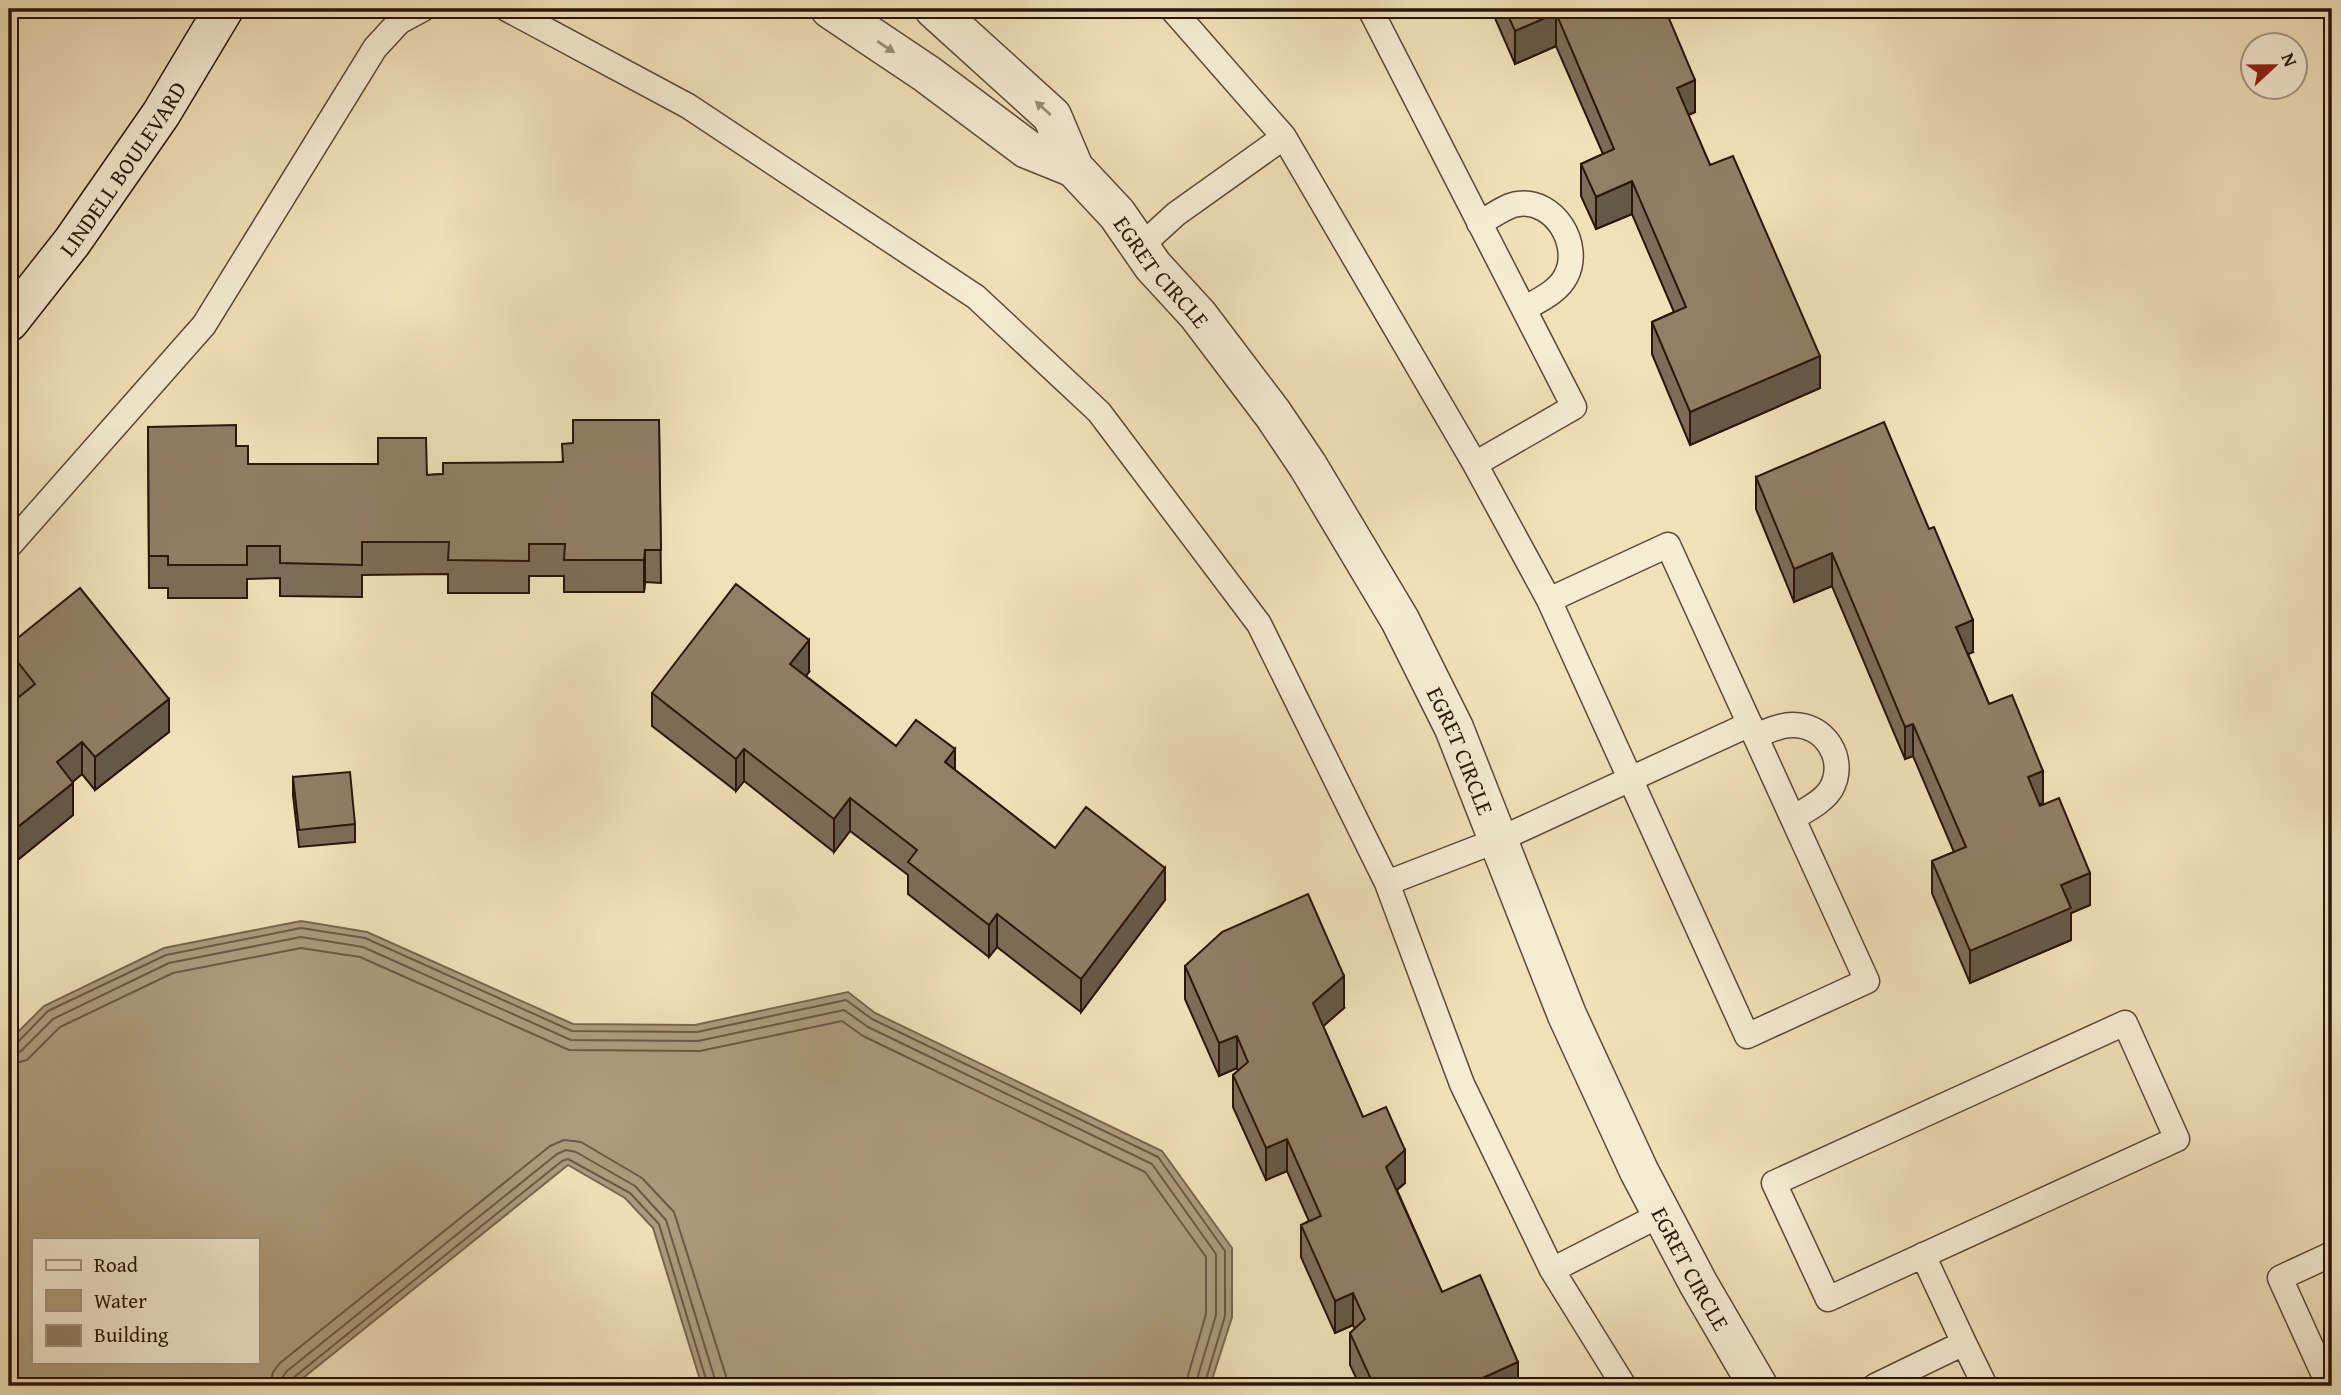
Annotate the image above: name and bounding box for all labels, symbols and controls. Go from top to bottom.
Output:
north arrow [2240,32,2310,102]
one-way arrow [877,40,896,53]
text: N [2274,48,2305,71]
street label: LINDELL BOULEVARD [51,75,194,263]
one-way arrow [1034,100,1052,116]
street label: EGRET CIRCLE [1106,209,1218,334]
street label: EGRET CIRCLE [1419,681,1503,819]
street label: EGRET CIRCLE [1644,1201,1738,1336]
legend [32,1238,259,1364]
text: Road [94,1249,139,1280]
text: Water [94,1285,147,1316]
text: Building [94,1319,169,1350]

